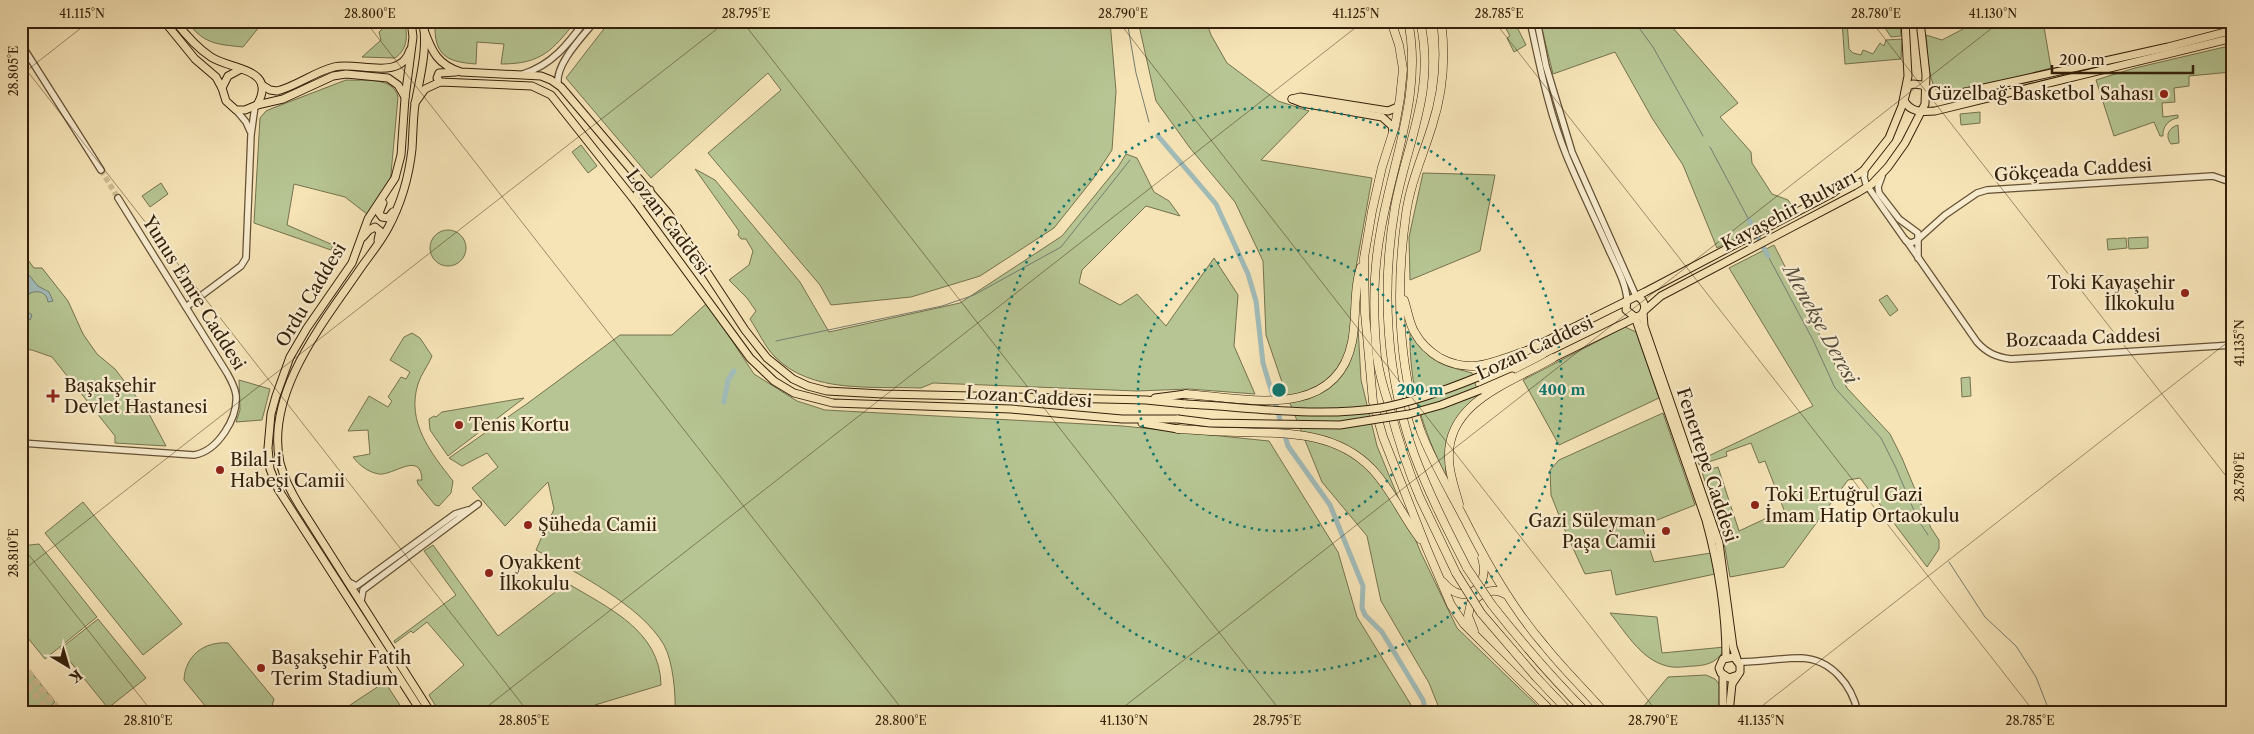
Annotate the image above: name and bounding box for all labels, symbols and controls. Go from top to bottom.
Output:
text: 41.115°N [59,6,105,21]
text: 28.800°E [344,6,396,21]
text: 28.795°E [722,6,770,21]
text: 28.790°E [1098,6,1148,21]
text: 41.125°N [1332,6,1380,21]
text: 28.785°E [1475,6,1523,21]
text: 28.780°E [1851,6,1901,21]
text: 41.130°N [1969,6,2017,21]
scale bar [2052,42,2193,74]
text: 28.805°E [6,46,21,96]
text: 200 m [2059,50,2105,69]
place label: Güzelbağ Basketbol Sahası [1927,83,2155,105]
marker: Güzelbağ Basketbol Sahası [2158,88,2170,100]
street label: Gökçeada Caddesi [1993,153,2153,186]
street label: Lozan Caddesi [621,165,715,279]
street label: Kayaşehir Bulvarı [1718,166,1861,256]
street label: Yunus Emre Caddesi [137,211,251,375]
street label: Ordu Caddesi [271,238,351,351]
water label: Menekşe Deresi [1777,259,1863,389]
place label: Toki Kayaşehir İlkokulu [2047,272,2175,315]
marker: Toki Kayaşehir İlkokulu [2179,287,2191,299]
street label: Lozan Caddesi [1473,311,1597,385]
text: 41.135°N [2232,319,2247,367]
street label: Bozcaada Caddesi [2005,324,2161,352]
place label: Başakşehir Devlet Hastanesi [64,375,208,418]
text: 200 m [1397,380,1443,399]
text: 400 m [1539,380,1585,399]
centre of rings [1270,381,1288,399]
street label: Lozan Caddesi [965,382,1093,412]
street label: Fenertepe Caddesi [1672,385,1743,545]
marker: Başakşehir Devlet Hastanesi [46,389,60,403]
place label: Tenis Kortu [469,414,570,436]
marker: Tenis Kortu [453,419,465,431]
place label: Bilal-i Habeşi Camii [230,449,345,492]
text: 28.780°E [2232,452,2247,502]
marker: Bilal-i Habeşi Camii [214,464,226,476]
place label: Toki Ertuğrul Gazi İmam Hatip Ortaokulu [1765,484,1959,527]
marker: Toki Ertuğrul Gazi İmam Hatip Ortaokulu [1749,499,1761,511]
place label: Gazi Süleyman Paşa Camii [1528,510,1657,553]
place label: Şüheda Camii [538,514,658,536]
marker: Şüheda Camii [522,519,534,531]
marker: Gazi Süleyman Paşa Camii [1660,525,1672,537]
text: 28.810°E [6,528,21,578]
place label: Oyakkent İlkokulu [499,552,581,595]
marker: Oyakkent İlkokulu [483,567,495,579]
north arrow [42,642,92,692]
place label: Başakşehir Fatih Terim Stadium [271,647,411,690]
marker: Başakşehir Fatih Terim Stadium [255,662,267,674]
text: K [65,666,86,687]
text: 28.810°E [123,713,173,728]
text: 28.805°E [499,713,549,728]
text: 28.800°E [875,713,927,728]
text: 41.130°N [1100,713,1148,728]
text: 28.795°E [1253,713,1301,728]
text: 28.790°E [1628,713,1678,728]
text: 41.135°N [1737,713,1785,728]
text: 28.785°E [2006,713,2054,728]

